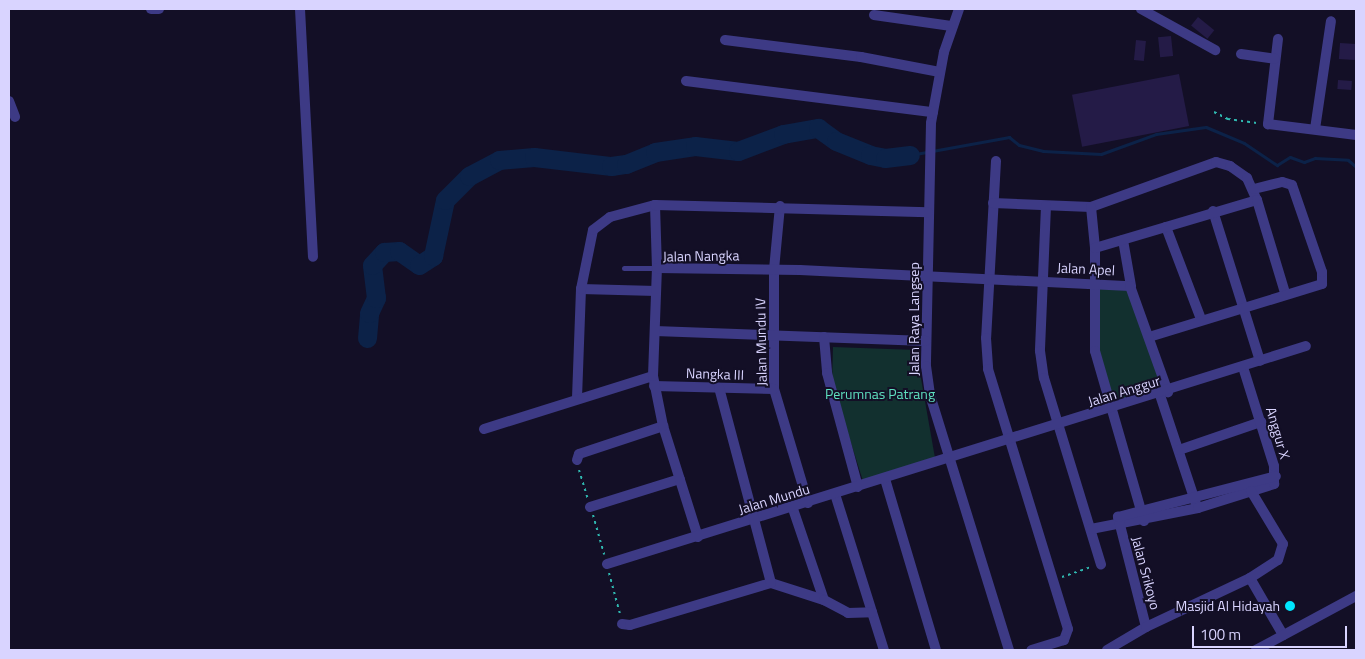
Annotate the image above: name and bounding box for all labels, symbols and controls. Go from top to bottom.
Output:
street label: Jalan Nangka [662,247,740,265]
street label: Jalan Apel [1057,259,1115,279]
street label: Jalan Raya Langsep [906,262,922,376]
street label: Jalan Mundu IV [752,298,770,386]
street label: Nangka III [686,365,744,383]
street label: Jalan Anggur [1086,372,1162,410]
park label: Perumnas Patrang [825,386,935,402]
street label: Anggur X [1263,405,1293,461]
street label: Jalan Mundu [736,480,812,518]
street label: Jalan Srikoyo [1128,535,1164,611]
place label: Masjid Al Hidayah [1175,598,1280,614]
marker: Masjid Al Hidayah [1284,600,1296,612]
scale bar [1195,616,1350,648]
text: 100 m [1200,623,1241,646]

